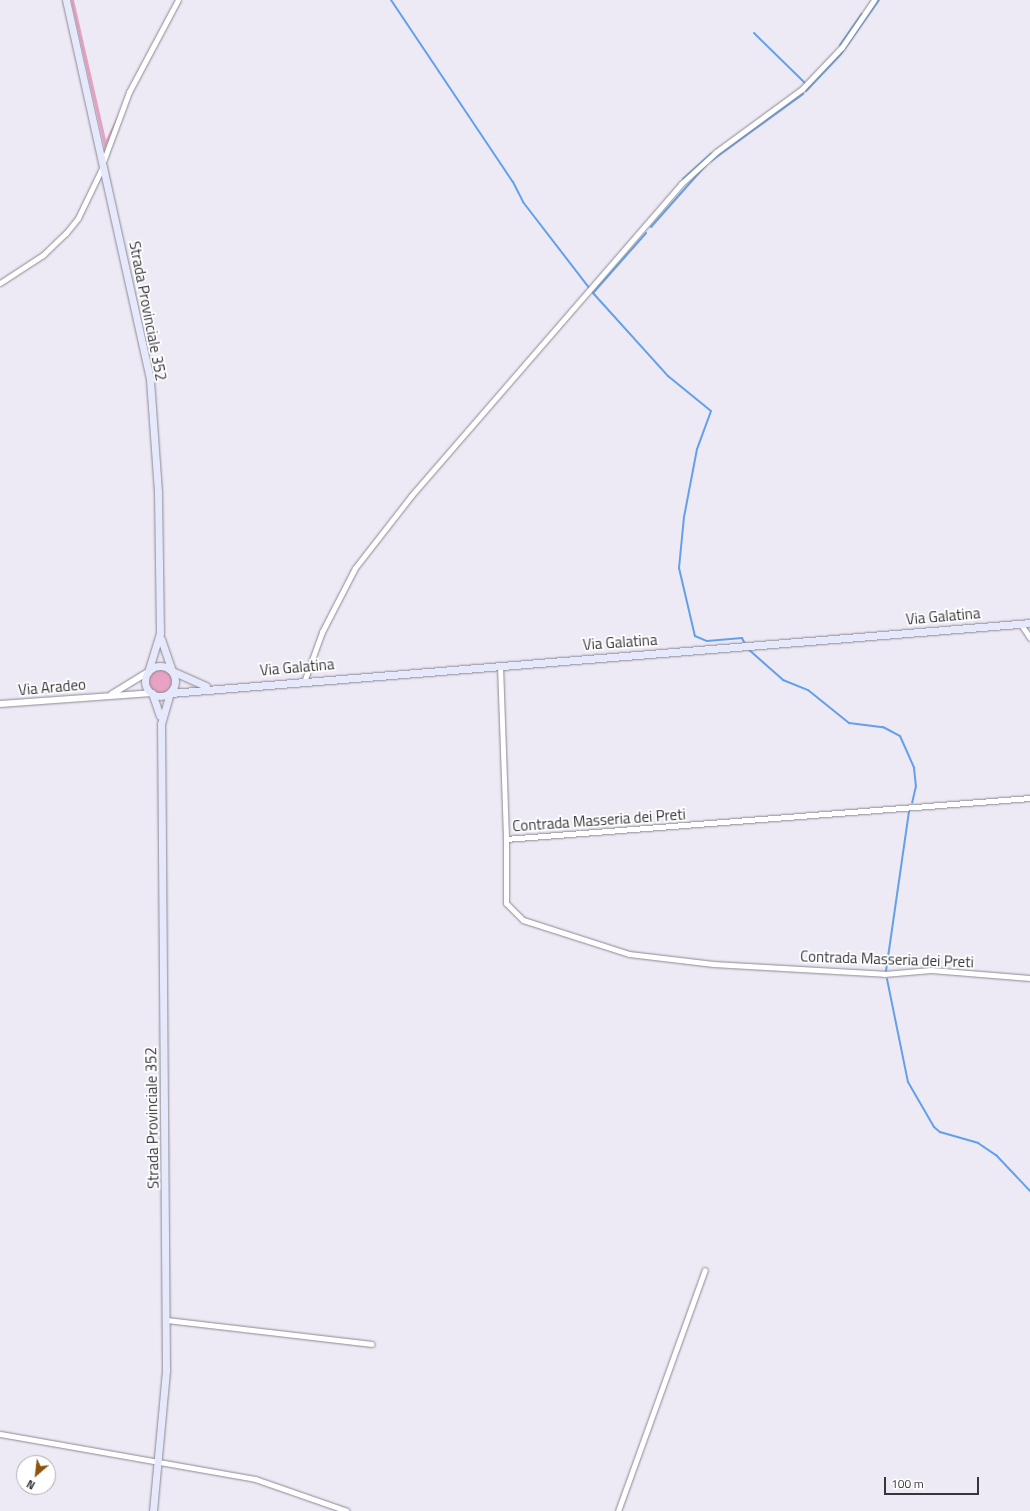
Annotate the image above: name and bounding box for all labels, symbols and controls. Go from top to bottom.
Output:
street label: Strada Provinciale 352 [126,240,170,382]
street label: Via Galatina [905,604,981,628]
street label: Via Galatina [582,630,658,654]
street label: Via Galatina [259,655,335,679]
street label: Via Aradeo [17,675,87,699]
street label: Contrada Masseria dei Preti [512,805,686,835]
street label: Contrada Masseria dei Preti [800,947,974,971]
street label: Strada Provinciale 352 [142,1047,162,1189]
north arrow [16,1455,56,1495]
scale bar [886,1469,981,1495]
text: 100 m [891,1474,924,1493]
text: N [24,1476,38,1494]

